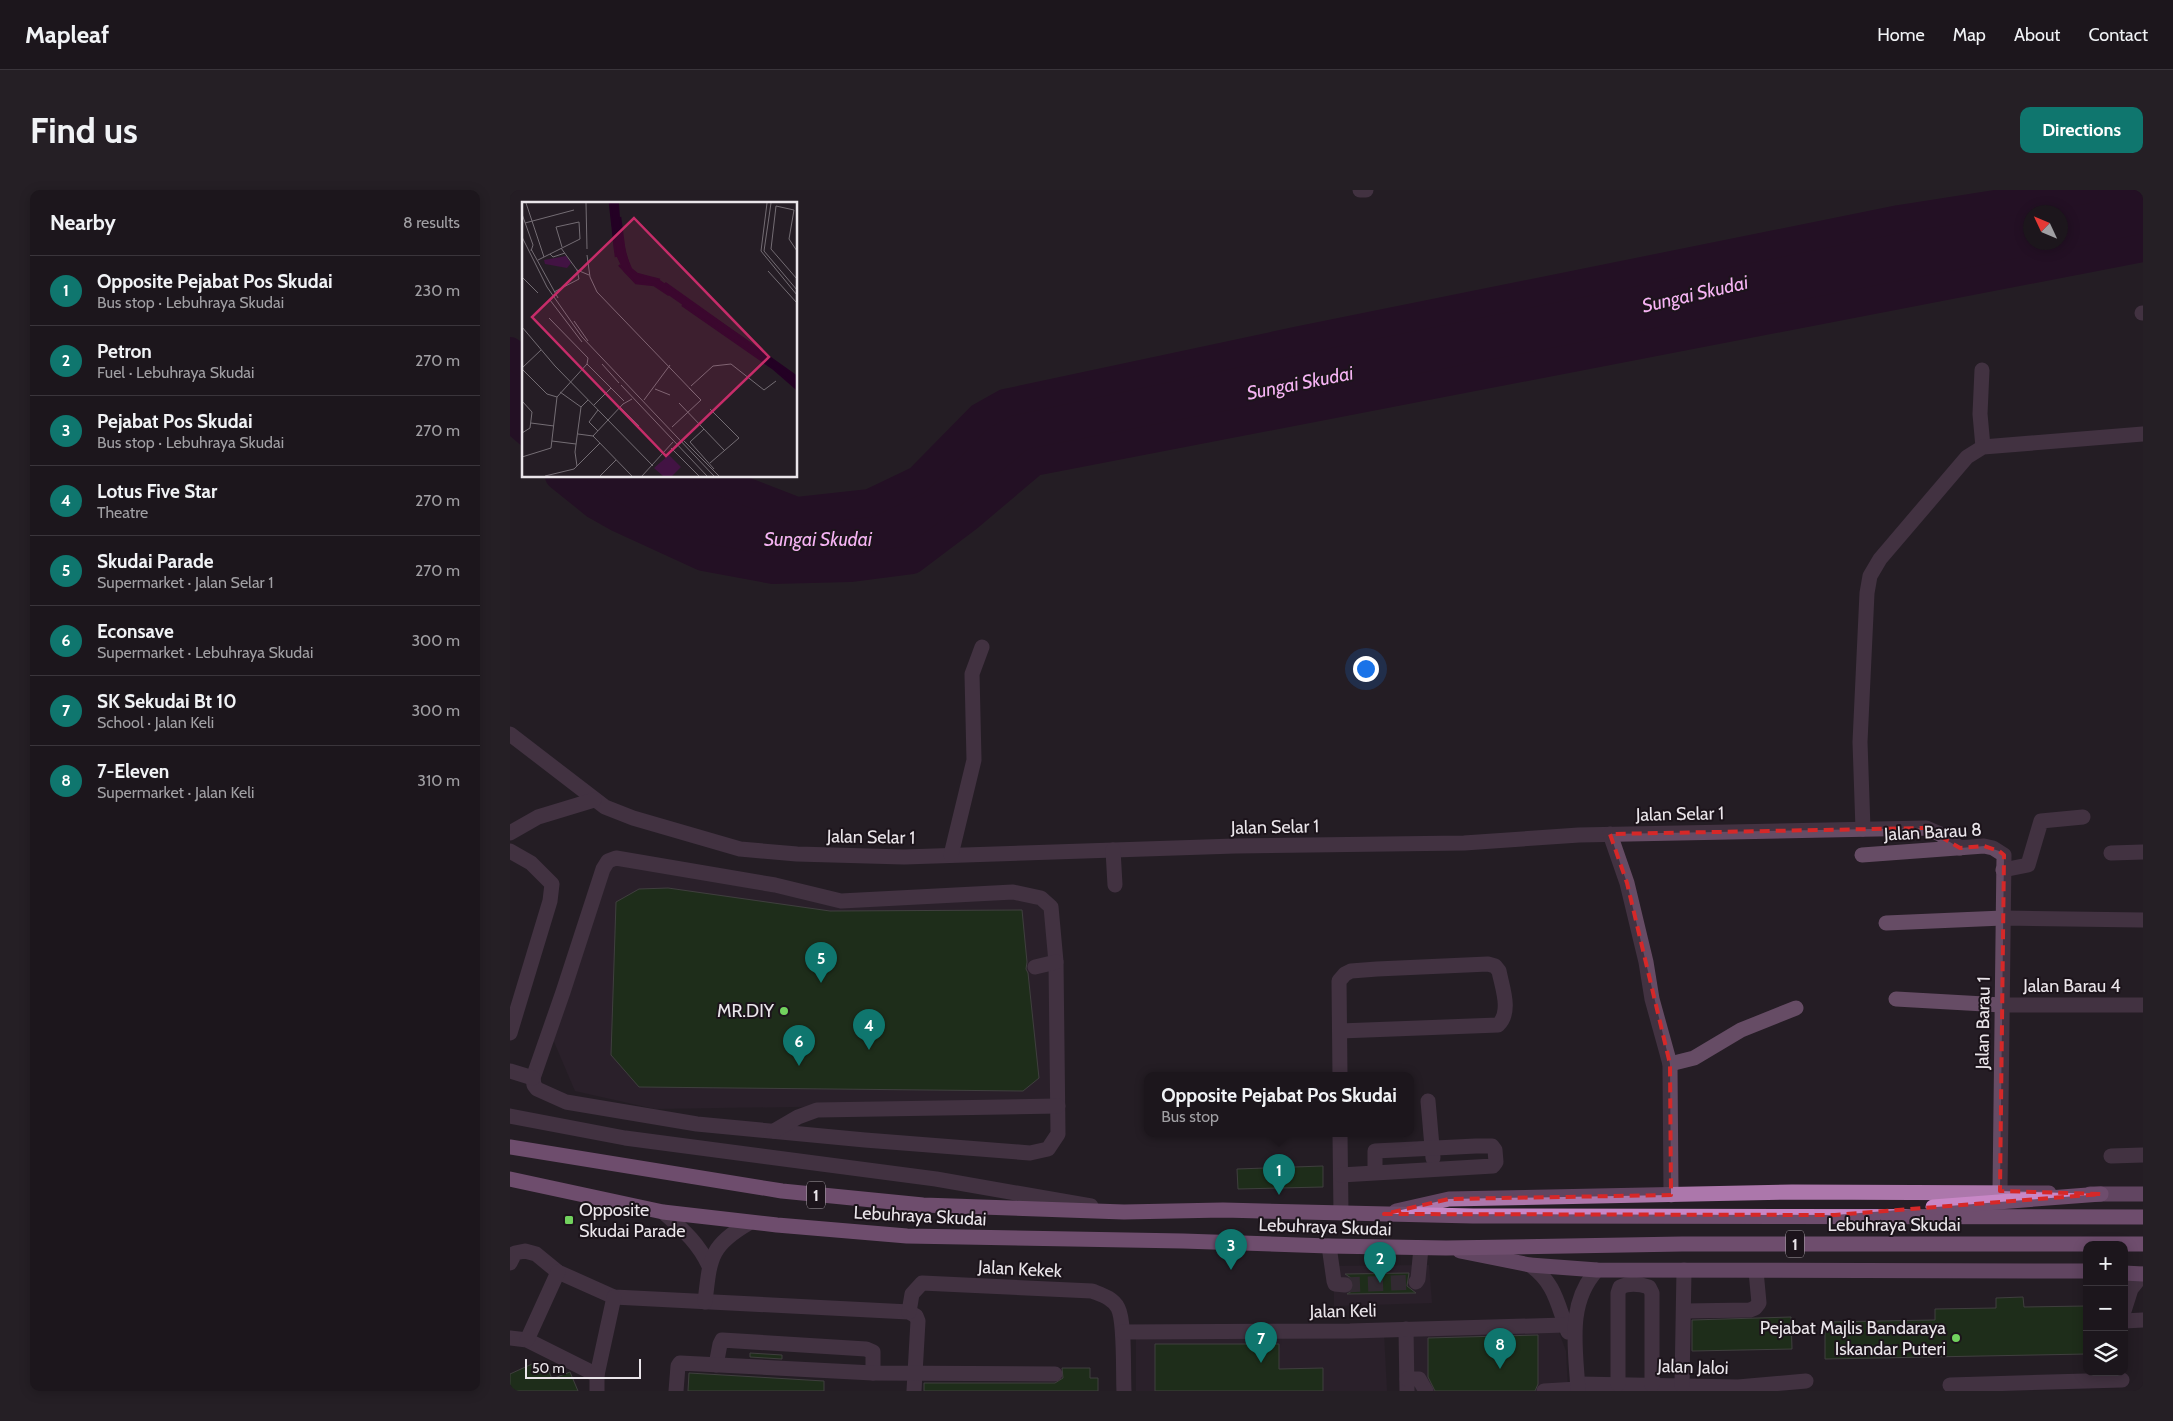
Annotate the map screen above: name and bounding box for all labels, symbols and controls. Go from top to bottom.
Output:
text: Mapleaf [25,20,109,49]
text: Home [1877,24,1925,46]
text: Map [1953,24,1986,46]
text: About [2014,24,2060,46]
text: Contact [2088,24,2148,46]
button: Directions [2020,107,2143,153]
text: Find us [30,109,138,152]
inset map [522,202,798,478]
north arrow [2023,205,2068,250]
text: Nearby [50,210,116,235]
text: 8 results [403,213,460,232]
text: Opposite Pejabat Pos Skudai [97,270,333,293]
water label: Sungai Skudai [1640,270,1751,317]
text: 1 [63,281,69,300]
text: 230 m [414,281,460,300]
text: Bus stop · Lebuhraya Skudai [97,293,284,312]
text: Petron [97,340,152,363]
text: 2 [62,351,70,370]
text: 270 m [415,351,460,370]
water label: Sungai Skudai [1245,361,1356,405]
text: Fuel · Lebuhraya Skudai [97,363,254,382]
text: Pejabat Pos Skudai [97,410,253,433]
text: 3 [62,421,70,440]
text: 270 m [415,421,460,440]
text: Bus stop · Lebuhraya Skudai [97,433,284,452]
text: Lotus Five Star [97,480,217,503]
text: 4 [61,491,71,510]
text: 270 m [415,491,460,510]
text: Theatre [97,503,148,522]
water label: Sungai Skudai [764,528,873,551]
text: Skudai Parade [97,550,214,573]
text: 5 [62,561,70,580]
text: 270 m [415,561,460,580]
text: Supermarket · Jalan Selar 1 [97,573,273,592]
text: Econsave [97,620,174,643]
text: 6 [62,631,71,650]
text: 300 m [411,631,460,650]
text: Supermarket · Lebuhraya Skudai [97,643,313,662]
your location [1353,656,1379,682]
text: SK Sekudai Bt 10 [97,690,237,713]
text: 7 [62,701,70,720]
text: 300 m [411,701,460,720]
text: School · Jalan Keli [97,713,214,732]
text: 7-Eleven [97,760,169,783]
text: 8 [61,771,71,790]
text: 310 m [417,771,460,790]
text: Supermarket · Jalan Keli [97,783,254,802]
street label: Jalan Selar 1 [1635,802,1724,826]
street label: Jalan Selar 1 [1230,815,1319,839]
street label: Jalan Barau 8 [1882,818,1983,846]
street label: Jalan Selar 1 [826,825,915,849]
pin: 5 [805,942,837,983]
street label: Jalan Barau 4 [2022,975,2121,997]
street label: Jalan Barau 1 [1971,976,1995,1071]
place label: MR.DIY [717,1000,775,1022]
marker: MR.DIY [778,1005,790,1017]
pin: 4 [853,1009,885,1050]
pin: 6 [783,1025,815,1066]
popup [1144,1072,1414,1137]
text: Opposite Pejabat Pos Skudai [1161,1084,1397,1107]
text: Bus stop [1161,1107,1219,1126]
pin: 1 [1263,1154,1295,1195]
road number: 1 [807,1182,825,1208]
place label: Opposite Skudai Parade [579,1199,686,1242]
street label: Lebuhraya Skudai [853,1202,987,1230]
marker: Opposite Skudai Parade [563,1214,575,1226]
street label: Lebuhraya Skudai [1258,1214,1392,1240]
street label: Lebuhraya Skudai [1827,1214,1961,1236]
pin: 3 [1215,1229,1247,1270]
road number: 1 [1786,1230,1804,1258]
map controls [2083,1241,2128,1376]
button: + [2083,1241,2128,1286]
pin: 2 [1364,1242,1396,1283]
street label: Jalan Kekek [977,1256,1063,1282]
button: − [2083,1286,2128,1331]
street label: Jalan Keli [1308,1299,1377,1323]
place label: Pejabat Majlis Bandaraya Iskandar Puteri [1760,1317,1946,1360]
pin: 7 [1245,1322,1277,1363]
pin: 8 [1484,1328,1516,1369]
button: layers [2083,1331,2128,1376]
marker: Pejabat Majlis Bandaraya Iskandar Puteri [1950,1332,1962,1344]
street label: Jalan Jaloi [1656,1355,1729,1379]
scale bar [525,1356,641,1379]
text: 50 m [532,1359,565,1377]

